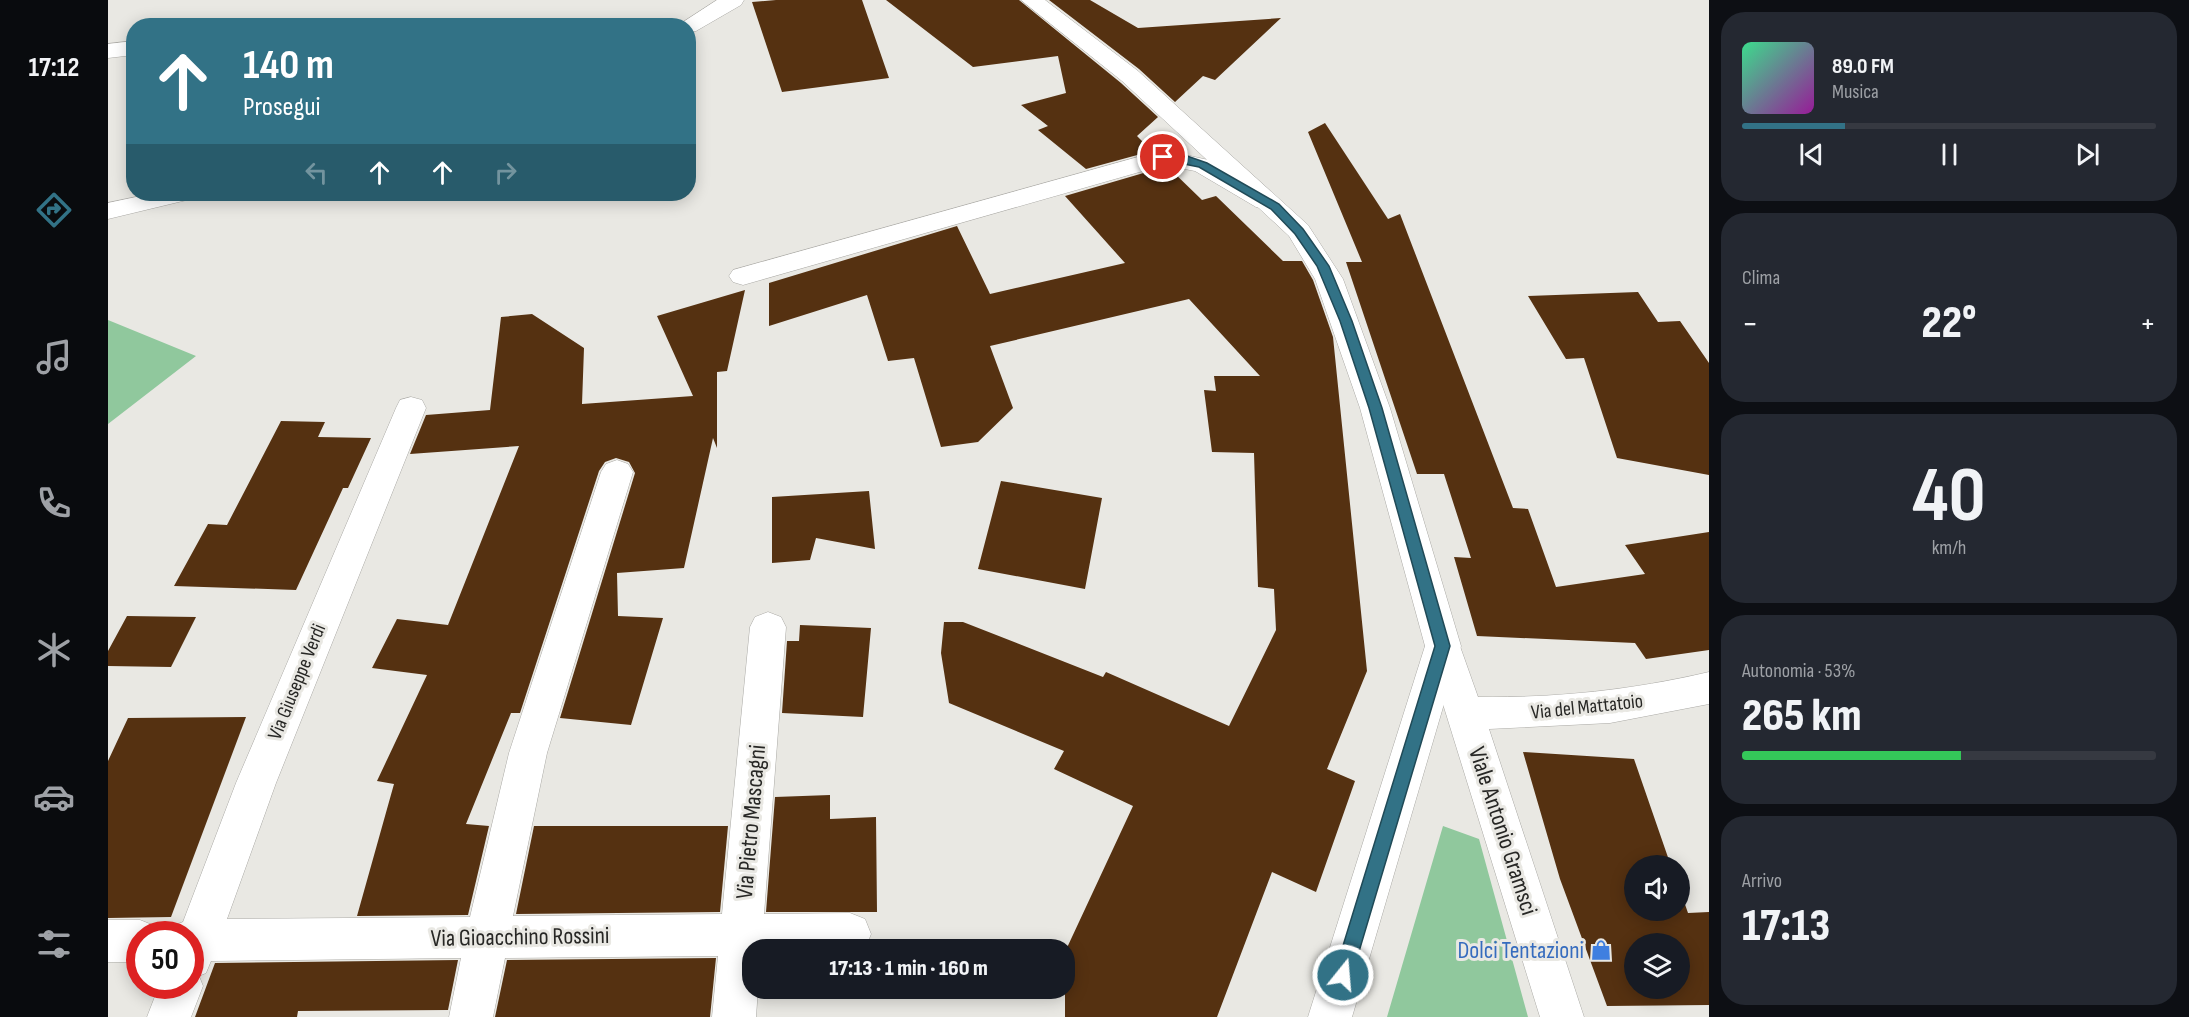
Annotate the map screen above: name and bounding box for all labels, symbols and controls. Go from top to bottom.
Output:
text: 140 m [243,40,334,91]
icon: ahead [144,42,222,120]
text: 17:12 [29,52,79,84]
text: 89.0 FM [1832,53,1894,80]
text: Musica [1832,80,1879,104]
text: Prosegui [243,91,321,123]
pin [1137,131,1188,182]
icon: previous [1795,138,1828,171]
icon: pause [1933,138,1966,171]
icon: next [2071,138,2104,171]
icon: arrive [1146,140,1179,173]
icon: left [300,156,333,189]
icon: ahead [363,156,396,189]
icon: ahead [426,156,459,189]
icon: right [489,156,522,189]
icon: directions [33,189,75,231]
text: Clima [1742,266,1780,290]
text: 22° [1921,296,1977,351]
text: − [1742,304,1758,344]
text: + [2140,304,2156,344]
icon: music [33,336,75,378]
text: 40 [1912,450,1986,543]
icon: phone [33,482,75,524]
text: km/h [1932,536,1966,560]
street label: Via Giuseppe Verdi [263,621,331,743]
icon: climate [33,629,75,671]
text: Autonomia · 53% [1742,659,1856,683]
street label: Via del Mattatoio [1530,689,1644,725]
text: 265 km [1742,689,1862,744]
street label: Viale Antonio Gramsci [1462,743,1544,919]
street label: Via Pietro Mascagni [730,744,772,900]
icon: car [33,776,75,818]
map controls [1624,855,1690,999]
button: sound [1624,855,1690,921]
text: Arrivo [1742,869,1782,893]
text: 17:13 [1742,899,1830,954]
speed limit sign: 50 [126,921,204,999]
street label: Via Gioacchino Rossini [430,921,610,953]
icon: filters [33,923,75,965]
button: layers [1624,933,1690,999]
place label: Dolci Tentazioni [1457,936,1584,965]
shop icon: Dolci Tentazioni [1589,938,1613,962]
position arrow [1311,943,1375,1007]
text: 17:13 · 1 min · 160 m [829,955,988,982]

